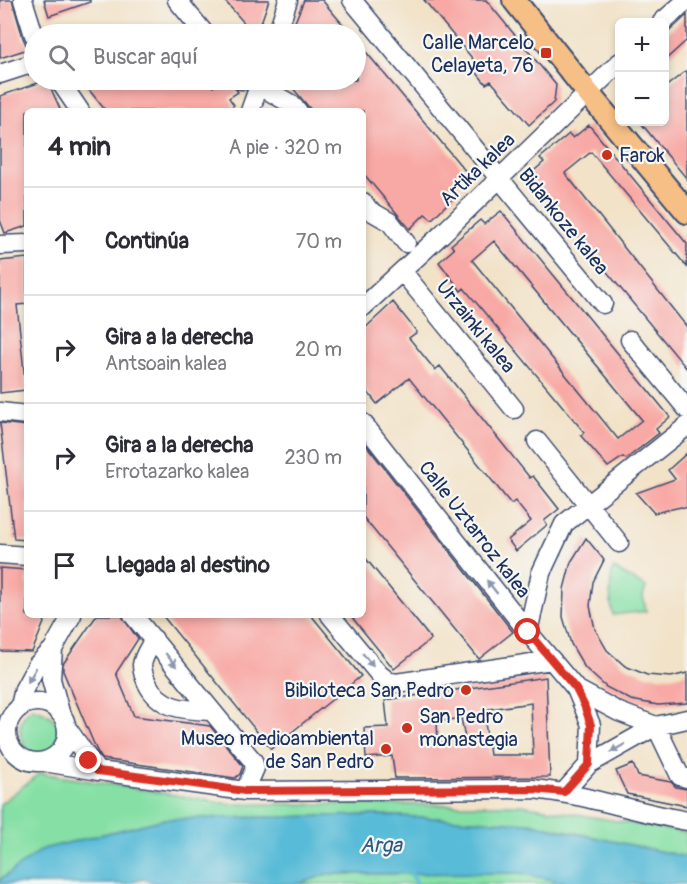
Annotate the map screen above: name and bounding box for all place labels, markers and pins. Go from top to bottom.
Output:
place label: Calle Marcelo Celayeta, 76 [422,30,534,78]
marker: Calle Marcelo Celayeta, 76 [539,46,553,60]
place label: Farok [619,143,666,168]
marker: Farok [600,148,614,162]
place label: Bibiloteca San Pedro [284,678,454,703]
marker: Bibiloteca San Pedro [459,683,473,697]
place label: San Pedro monastegia [419,704,518,752]
marker: San Pedro monastegia [400,721,414,735]
place label: Museo medioambiental de San Pedro [181,726,374,774]
marker: Museo medioambiental de San Pedro [379,742,393,756]

